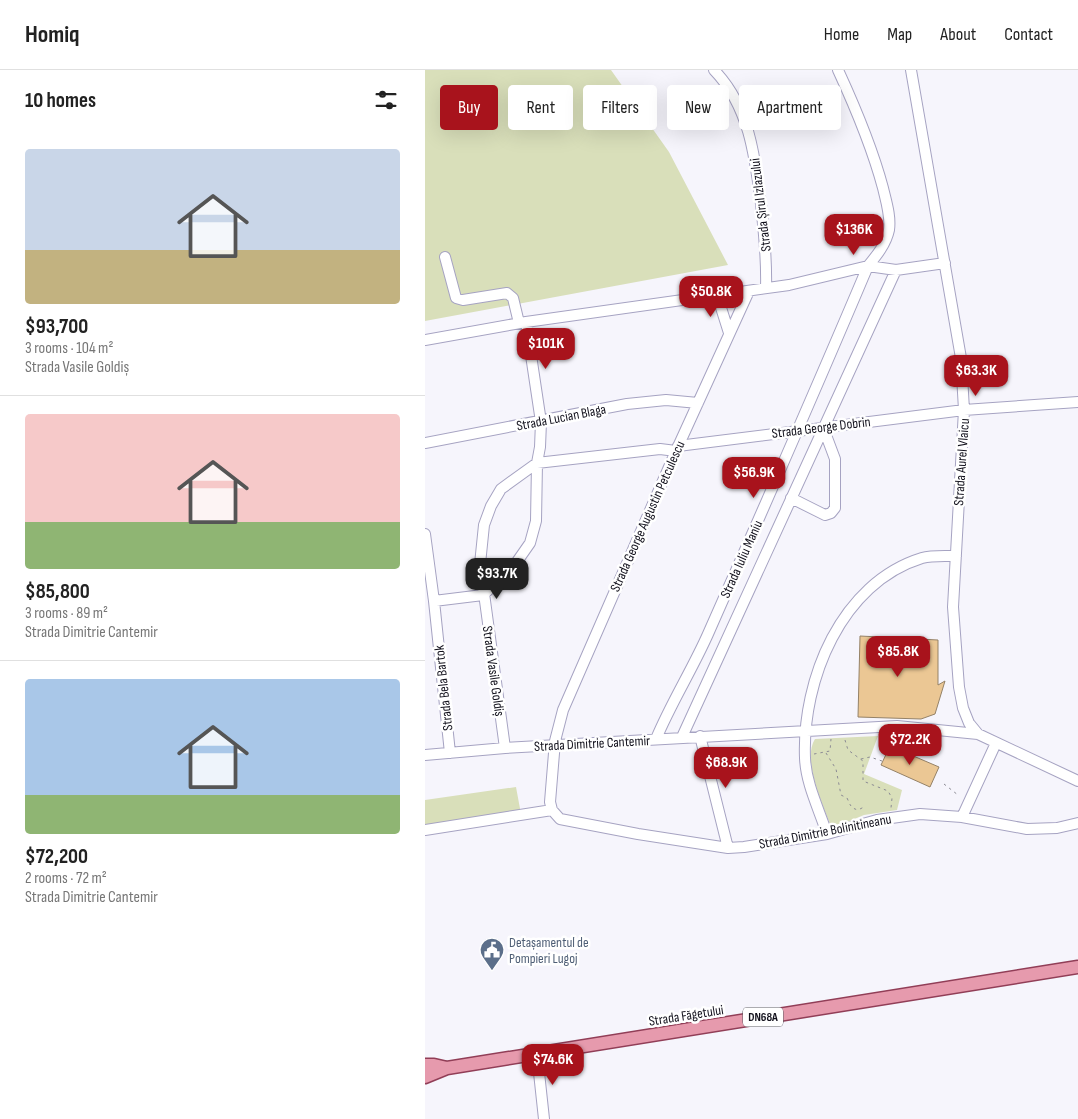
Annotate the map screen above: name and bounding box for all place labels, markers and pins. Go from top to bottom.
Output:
pin: $136K [819,214,889,256]
pin: $50.8K [670,276,752,318]
pin: $101K [511,328,581,370]
pin: $63.3K [935,354,1017,397]
pin: $56.9K [713,456,795,499]
pin: $93.7K [456,558,538,600]
pin: $85.8K [857,636,939,678]
pin: $72.2K [869,724,951,766]
pin: $68.9K [685,746,767,789]
place label: Detașamentul de Pompieri Lugoj [509,934,589,967]
public building icon: Detașamentul de Pompieri Lugoj [479,937,505,971]
pin: $74.6K [512,1044,594,1086]

